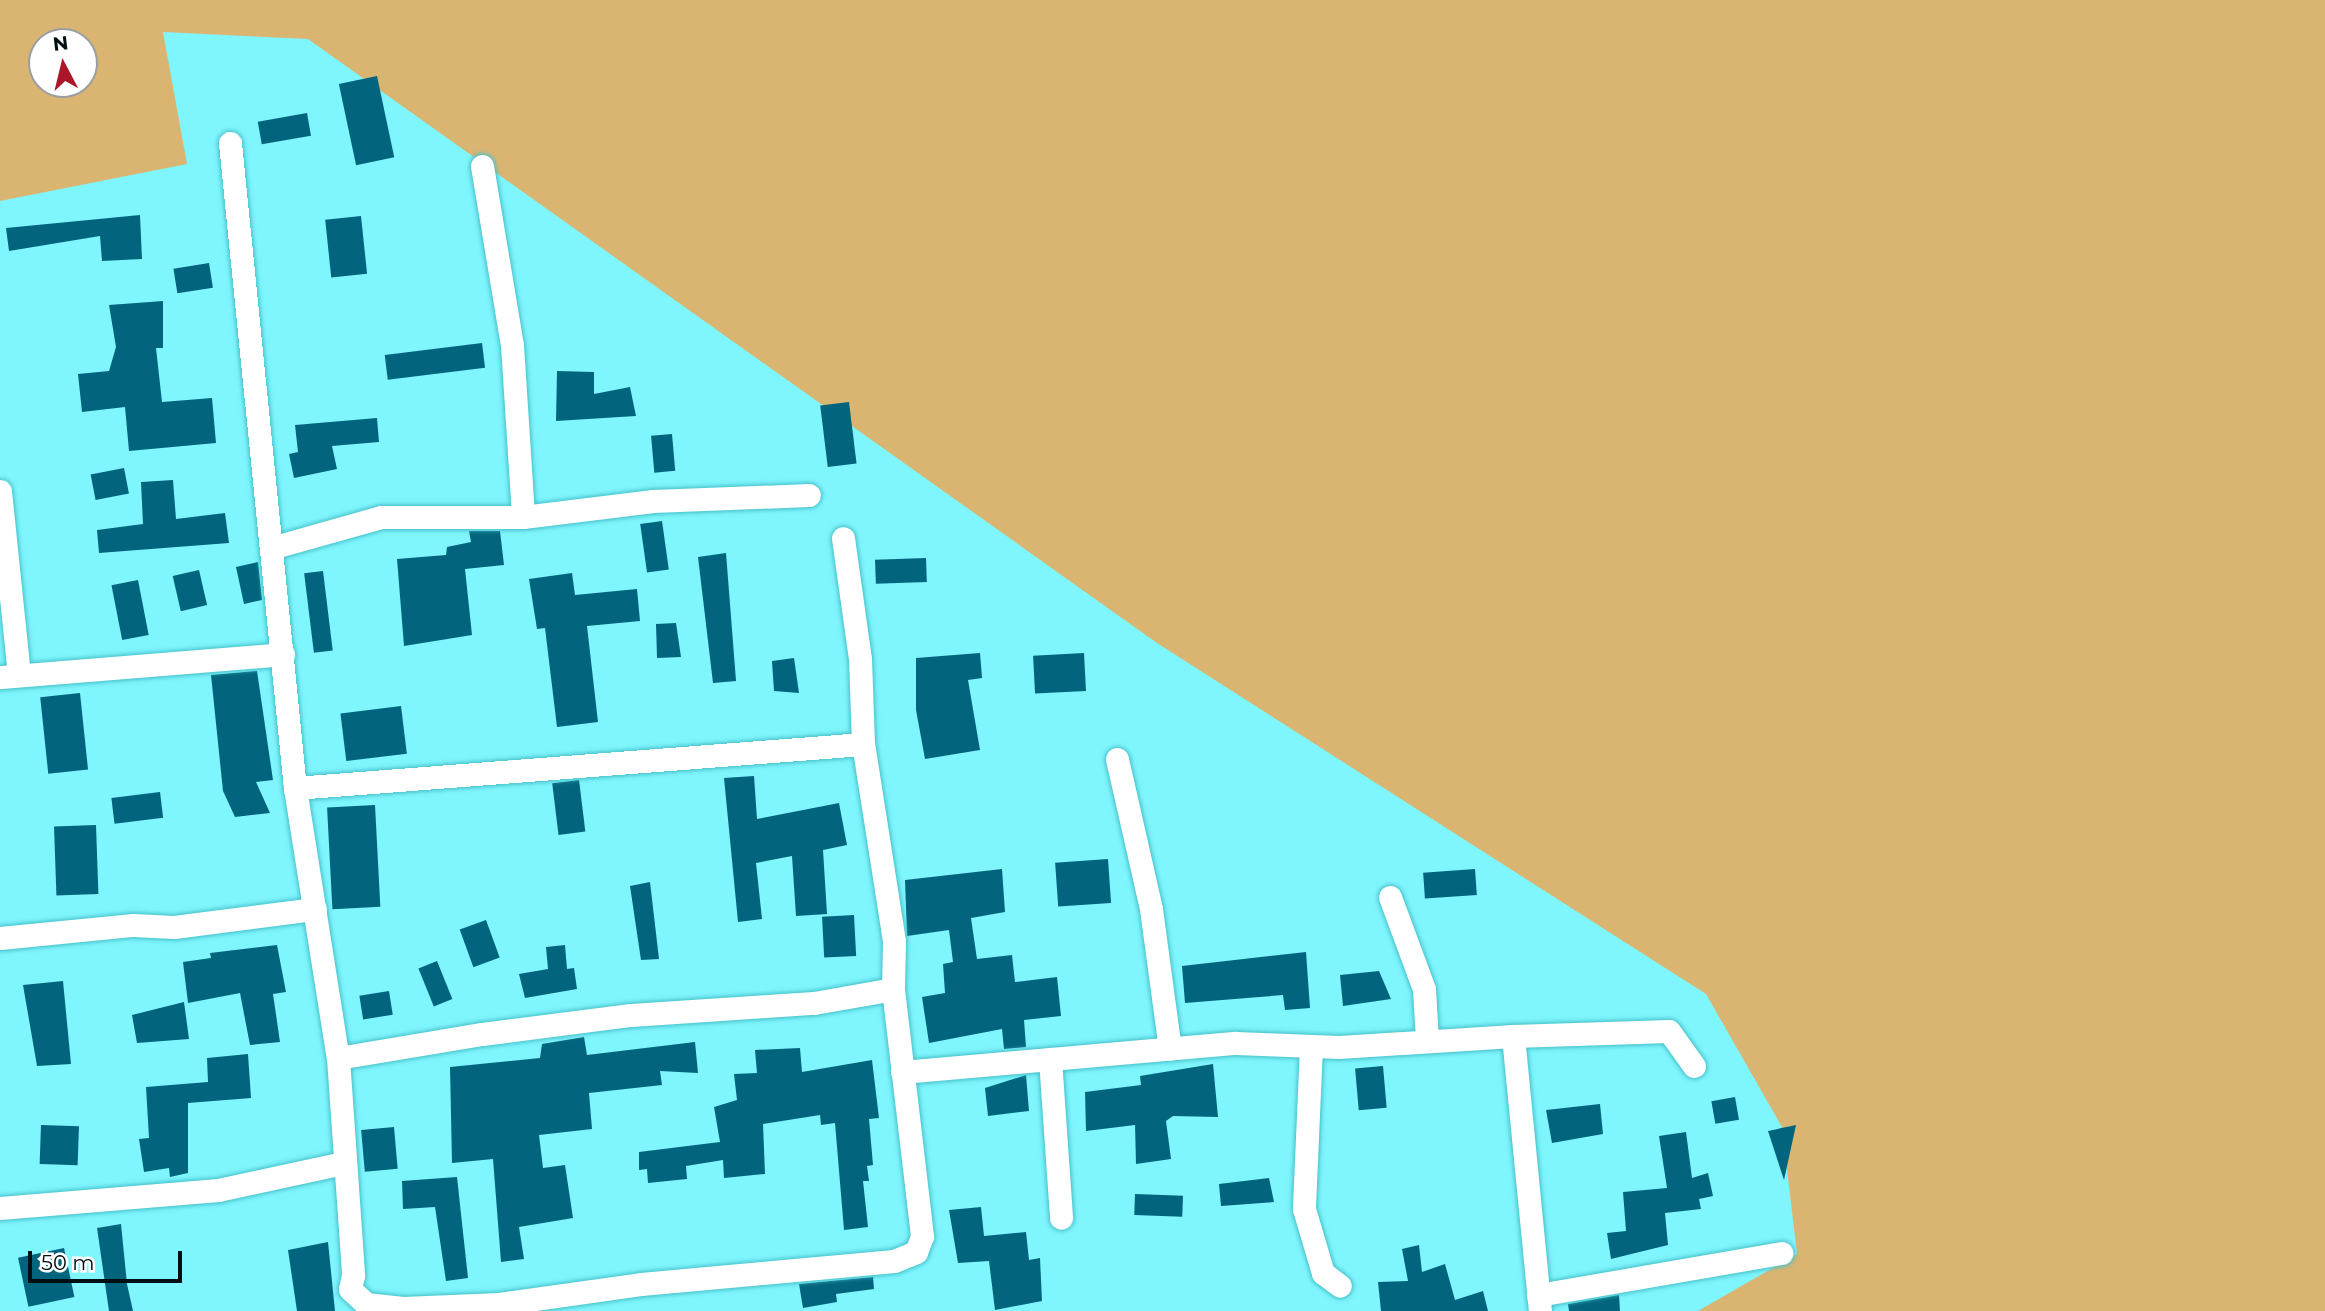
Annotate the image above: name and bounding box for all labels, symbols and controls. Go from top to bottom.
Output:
north arrow [28,28,98,98]
text: N [52,31,70,56]
scale bar [32,1238,186,1282]
text: 50 m [41,1250,95,1275]

